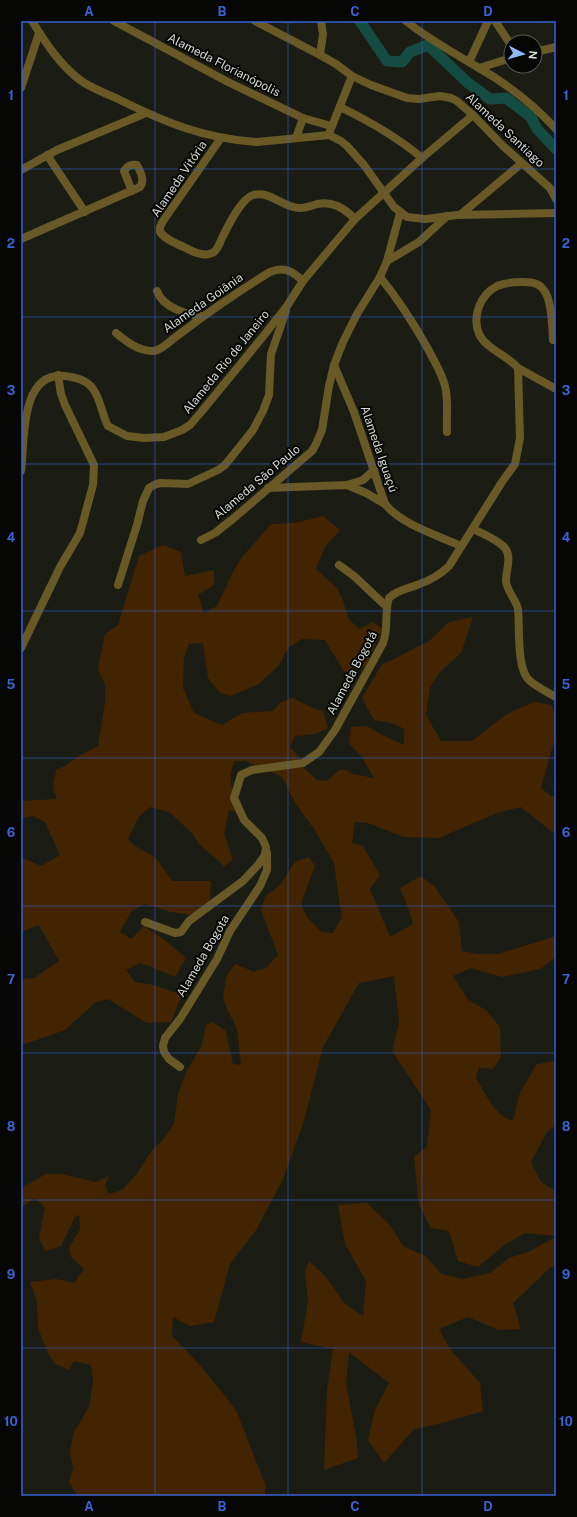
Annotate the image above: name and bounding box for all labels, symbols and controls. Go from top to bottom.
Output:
text: A [84,4,94,19]
text: B [218,4,227,19]
text: C [350,4,360,19]
text: D [483,4,493,19]
street label: Alameda Florianópolis [165,31,283,99]
north arrow [503,34,543,74]
text: N [527,50,539,60]
text: 1 [8,88,14,103]
text: 1 [563,88,569,103]
street label: Alameda Santiago [463,90,547,170]
street label: Alameda Vitória [148,138,210,220]
text: 2 [7,236,15,251]
text: 2 [562,236,570,251]
street label: Alameda Goiânia [160,270,246,336]
street label: Alameda Rio de Janeiro [180,307,272,417]
text: 3 [7,383,16,398]
text: 3 [562,383,571,398]
street label: Alameda Iguaçú [358,404,400,494]
street label: Alameda São Paulo [211,442,303,522]
text: 4 [7,530,16,545]
text: 4 [562,530,571,545]
street label: Alameda Bogotá [324,629,380,717]
text: 5 [7,677,16,692]
text: 5 [562,677,571,692]
text: 6 [7,825,16,840]
text: 6 [562,825,571,840]
street label: Alameda Bogota [174,912,232,1000]
text: 7 [7,972,15,987]
text: 7 [562,972,570,987]
text: 8 [7,1119,16,1134]
text: 8 [562,1119,571,1134]
text: 9 [7,1267,15,1282]
text: 9 [562,1267,570,1282]
text: 10 [4,1414,18,1429]
text: 10 [559,1414,573,1429]
text: A [84,1499,94,1514]
text: B [218,1499,227,1514]
text: C [350,1499,360,1514]
text: D [483,1499,493,1514]

